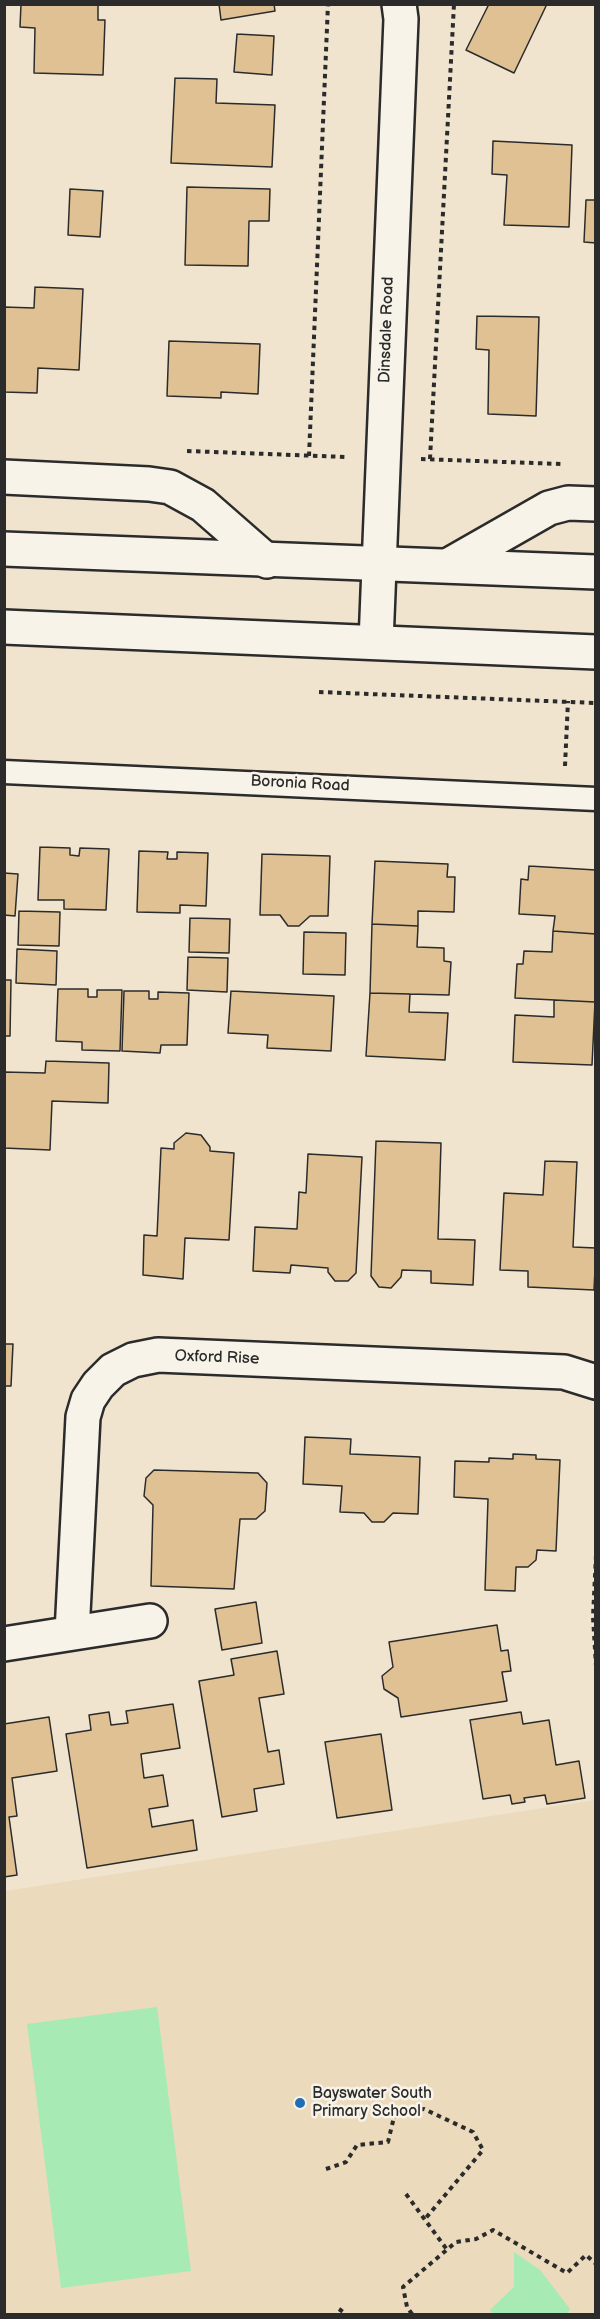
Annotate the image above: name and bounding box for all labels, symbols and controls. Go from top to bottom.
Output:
street label: Dinsdale Road [376,276,398,384]
street label: Boronia Road [250,772,350,796]
street label: Oxford Rise [174,1347,260,1369]
place label: Bayswater South Primary School [312,2084,432,2122]
marker: Bayswater South Primary School [293,2096,307,2110]

